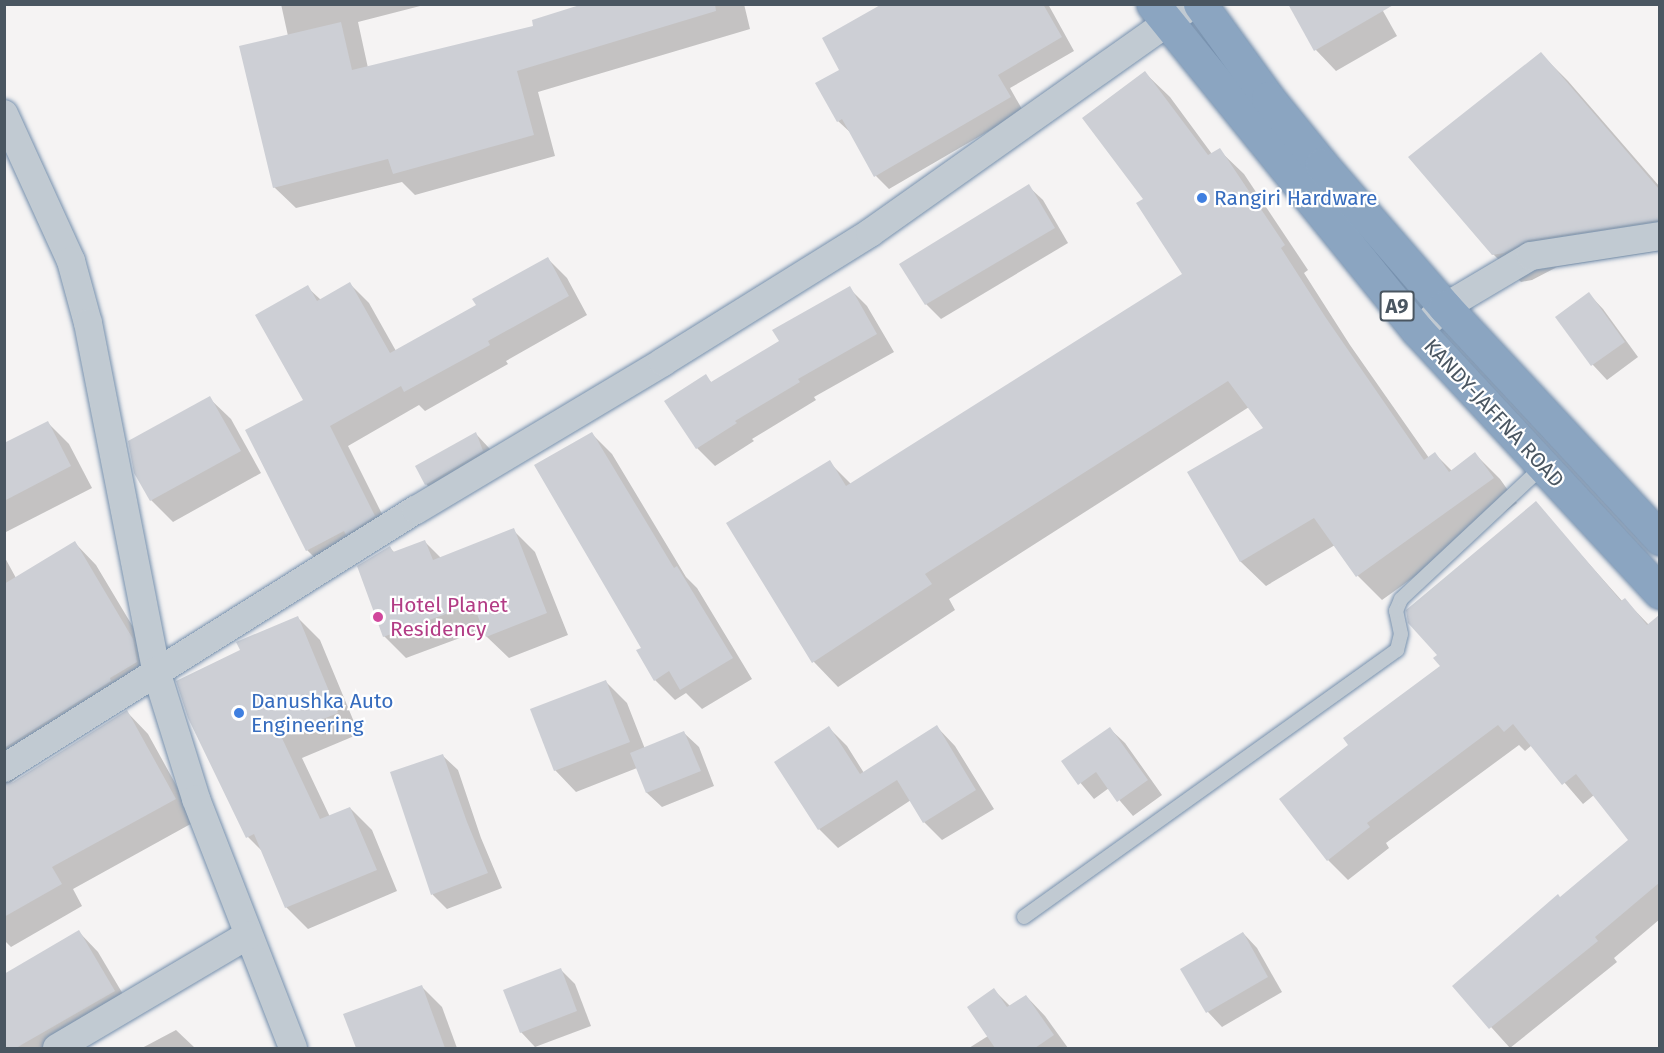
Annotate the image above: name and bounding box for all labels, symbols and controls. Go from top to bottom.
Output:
place label: Rangiri Hardware [1214,185,1378,211]
marker: Rangiri Hardware [1195,191,1209,205]
road number: A9 [1379,289,1415,323]
street label: KANDY-JAFFNA ROAD [1419,334,1569,492]
place label: Hotel Planet Residency [390,592,508,642]
marker: Hotel Planet Residency [371,610,385,624]
place label: Danushka Auto Engineering [251,688,394,738]
marker: Danushka Auto Engineering [232,706,246,720]

